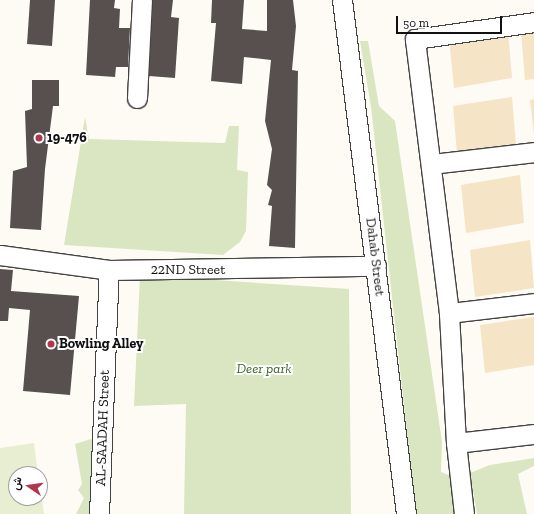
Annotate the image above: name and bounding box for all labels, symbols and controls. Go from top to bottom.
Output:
scale bar [398,8,504,34]
text: 50 m [403,16,429,30]
place label: 19-476 [47,130,87,146]
marker: 19-476 [34,133,44,143]
street label: Dahab Street [362,217,388,297]
street label: 22ND Street [151,262,225,278]
place label: Bowling Alley [59,336,144,352]
marker: Bowling Alley [46,339,56,349]
park label: Deer park [236,361,292,377]
street label: AL-SAADAH Street [93,370,113,486]
north arrow [8,466,48,506]
text: ش [9,476,25,491]

